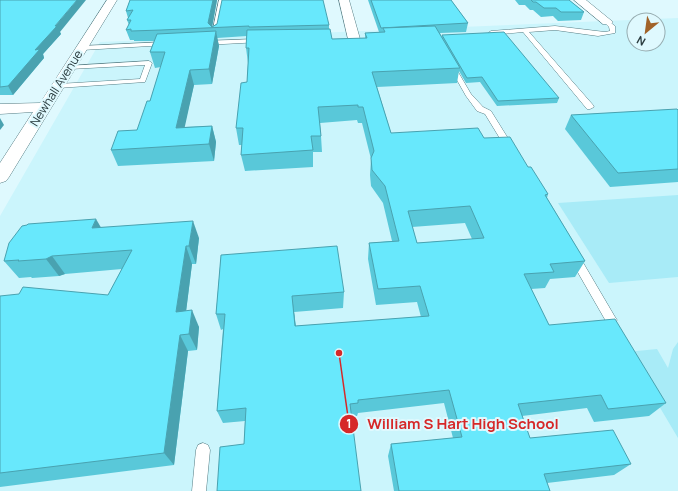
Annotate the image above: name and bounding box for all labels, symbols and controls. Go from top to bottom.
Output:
north arrow [626,12,666,52]
text: N [634,33,648,50]
street label: Newhall Avenue [26,47,86,129]
callout: William S Hart High School [339,410,567,437]
text: William S Hart High School [367,413,559,434]
text: 1 [346,415,352,432]

